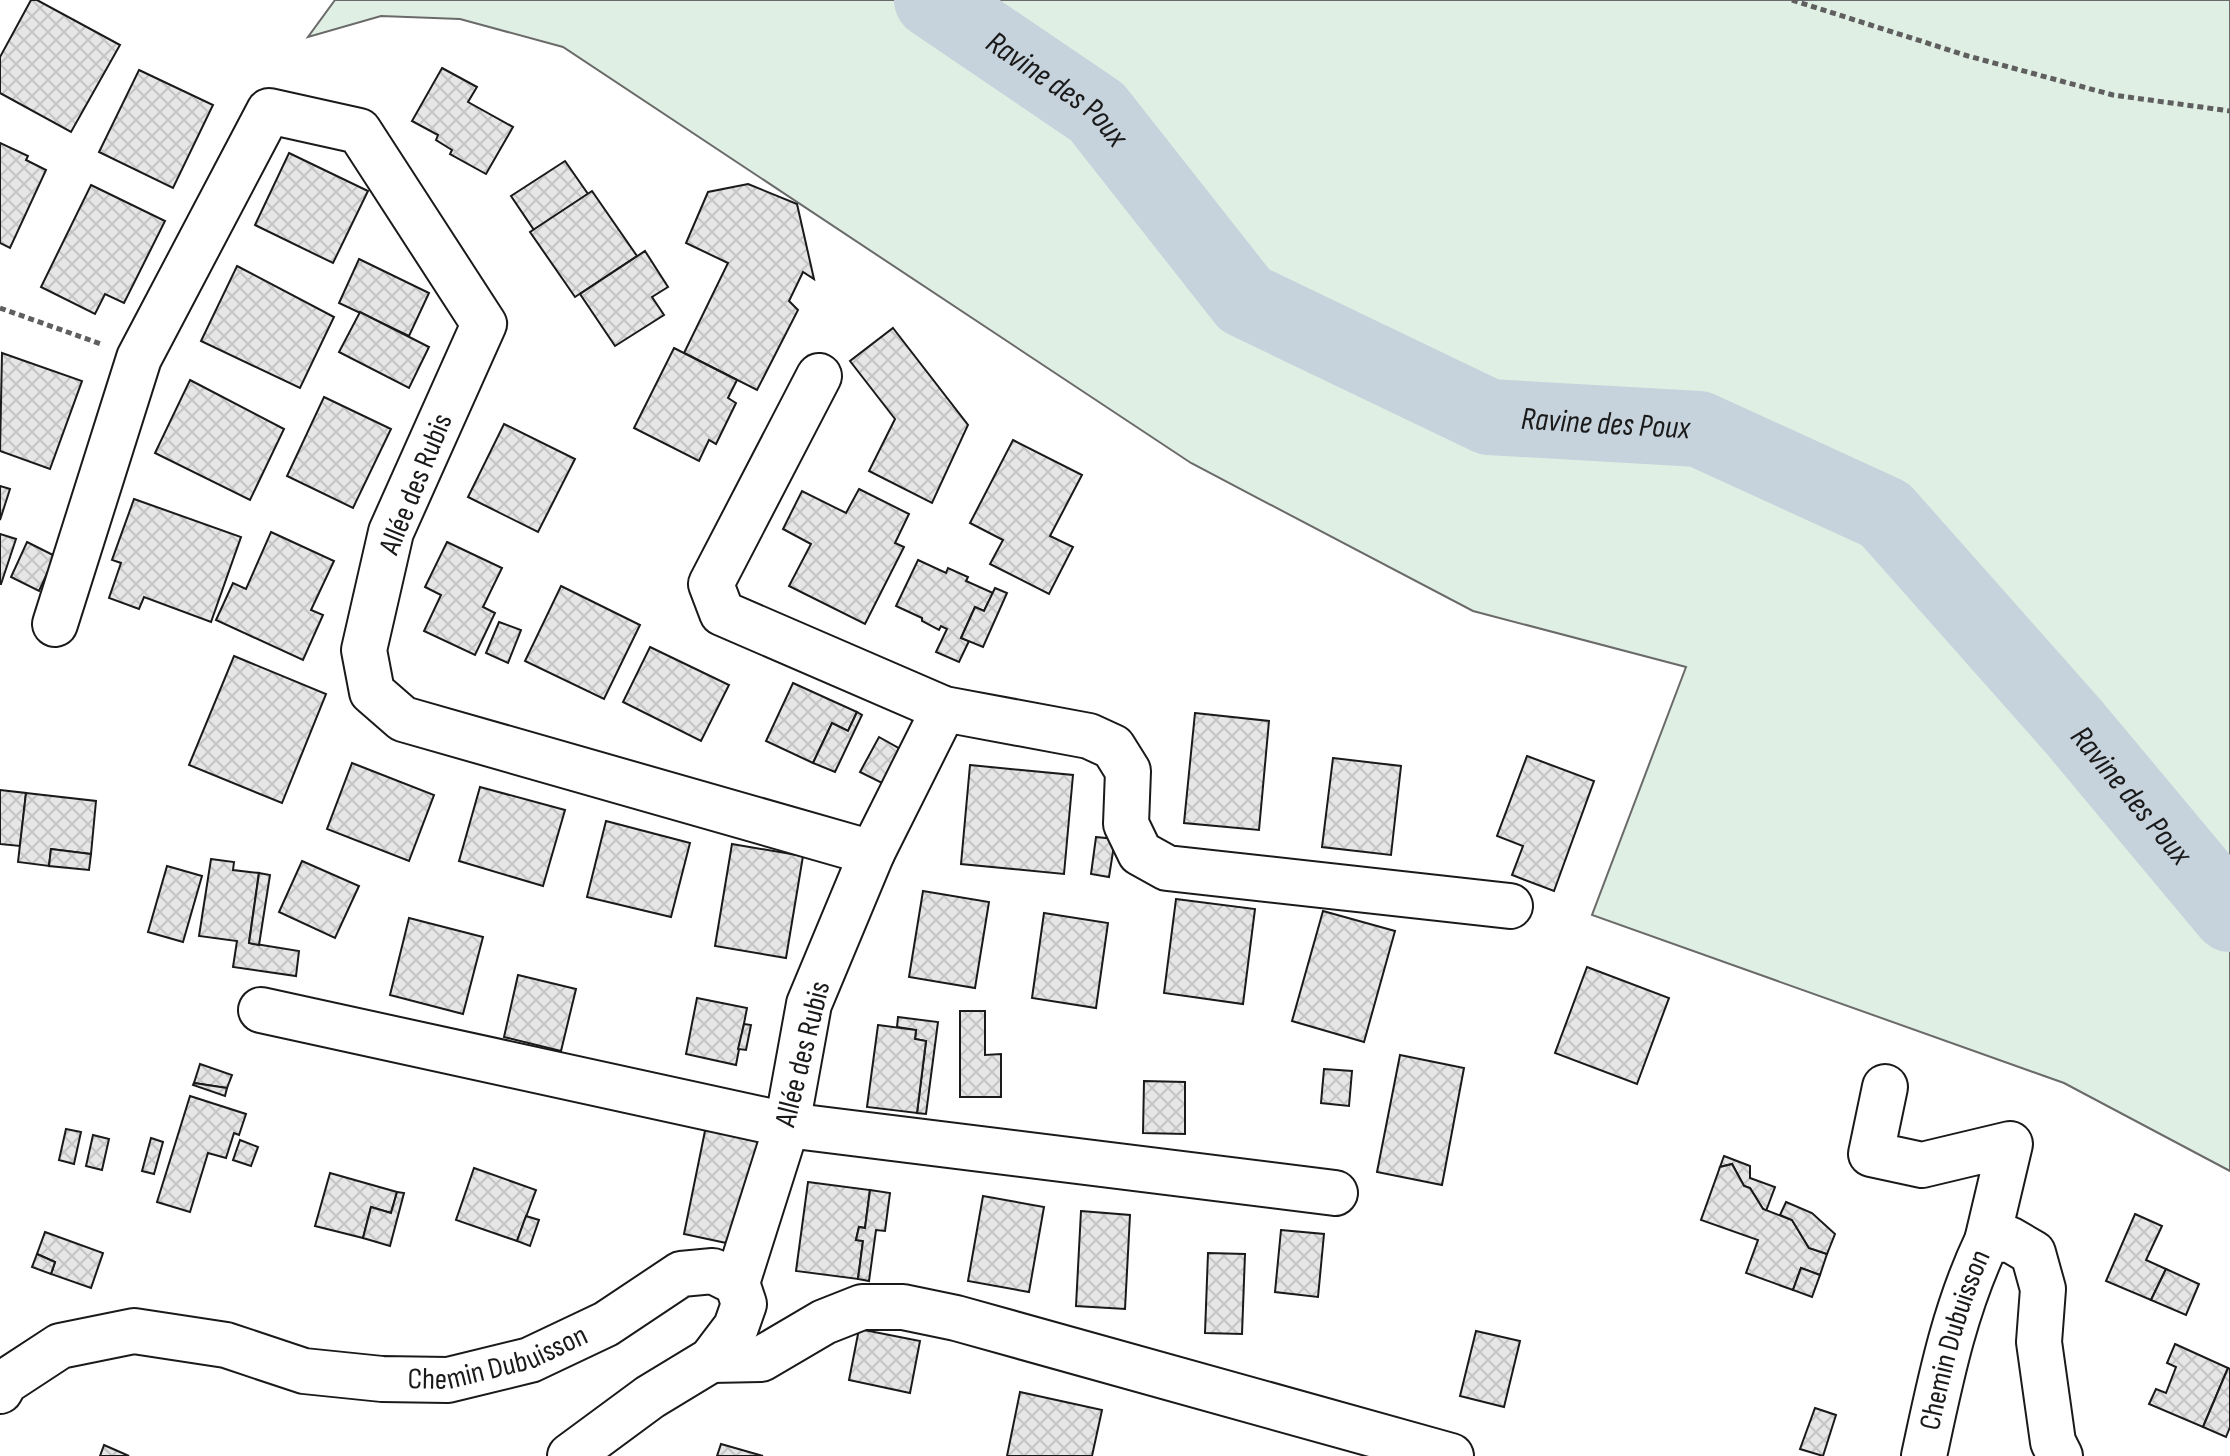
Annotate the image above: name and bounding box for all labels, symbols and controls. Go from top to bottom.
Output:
water label: Ravine des Poux [979,23,1137,156]
water label: Ravine des Poux [1520,399,1692,448]
street label: Allée des Rubis [371,408,461,561]
water label: Ravine des Poux [2062,718,2201,874]
street label: Allée des Rubis [767,978,838,1131]
street label: Chemin Dubuisson [1912,1244,1999,1434]
street label: Chemin Dubuisson [407,1317,593,1398]

